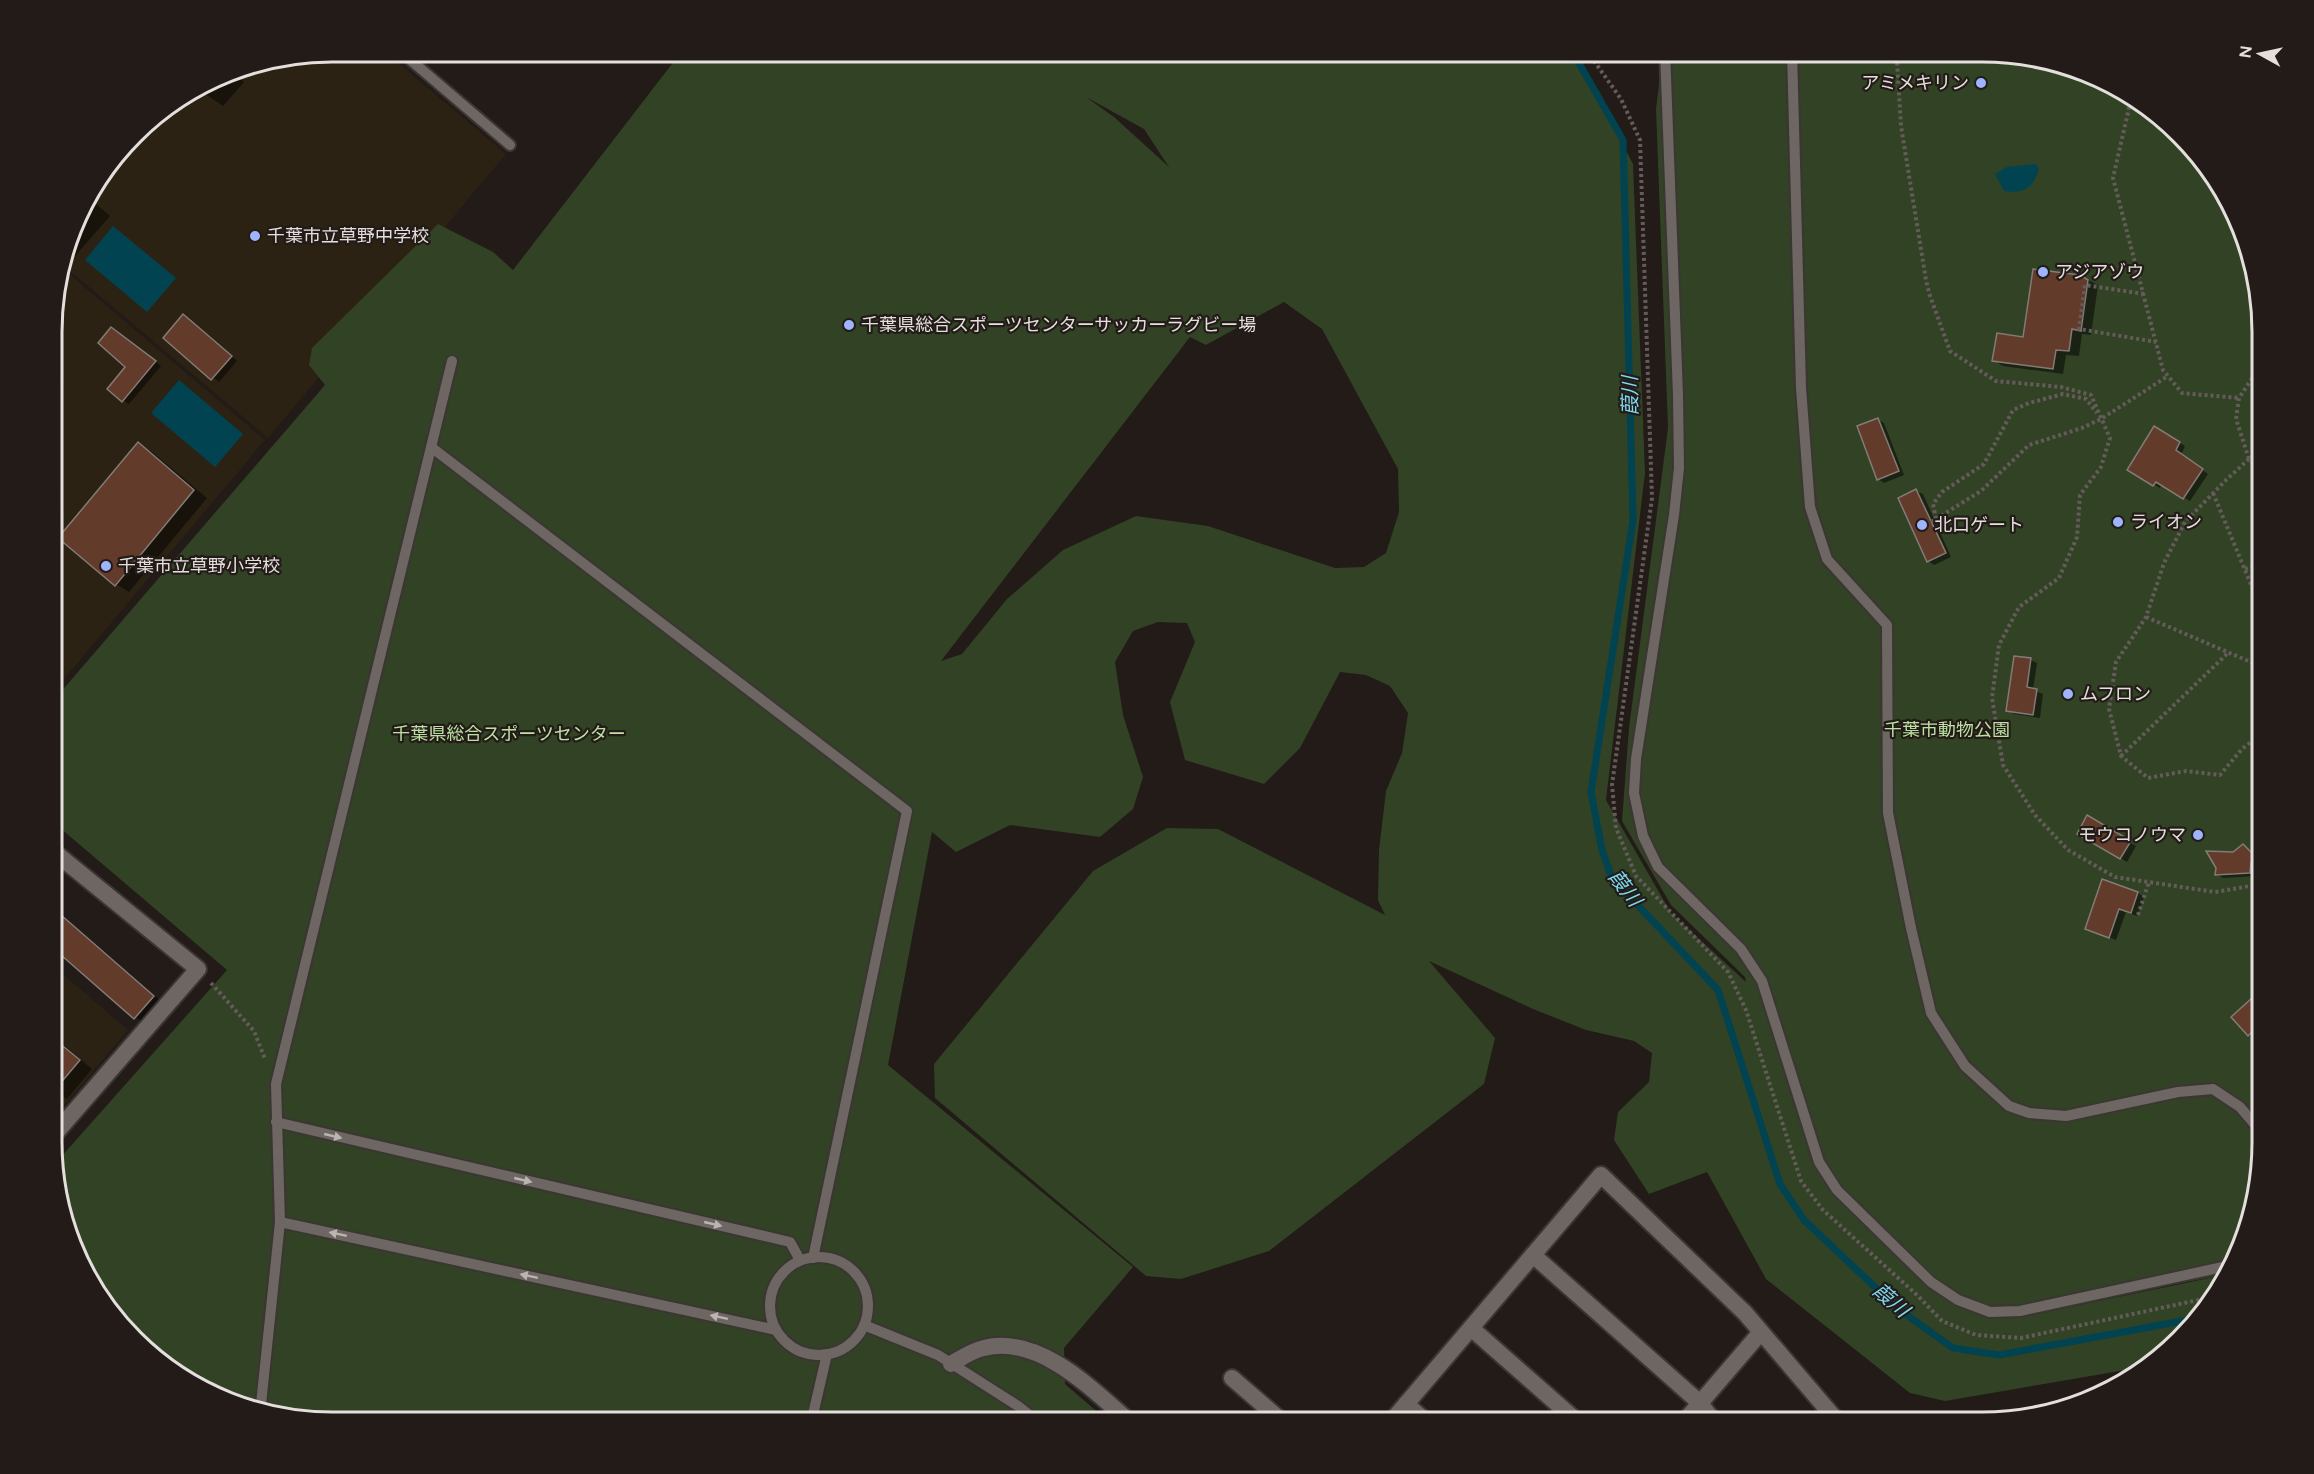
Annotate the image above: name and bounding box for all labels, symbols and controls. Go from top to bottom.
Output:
north arrow [2230,24,2290,84]
text: N [2235,45,2256,59]
place label: アミメキリン [1861,72,1969,94]
marker: アミメキリン [1974,76,1988,90]
place label: 千葉市立草野中学校 [267,225,429,247]
marker: 千葉市立草野中学校 [248,229,262,243]
place label: アジアゾウ [2055,261,2144,283]
marker: アジアゾウ [2036,265,2050,279]
place label: 千葉県総合スポーツセンターサッカーラグビー場 [861,314,1256,336]
marker: 千葉県総合スポーツセンターサッカーラグビー場 [842,318,856,332]
water label: 葭川 [1618,374,1642,416]
place label: ライオン [2130,511,2202,533]
place label: 北口ゲート [1934,514,2024,536]
marker: ライオン [2111,515,2125,529]
marker: 北口ゲート [1915,518,1929,532]
place label: 千葉市立草野小学校 [118,555,280,577]
marker: 千葉市立草野小学校 [99,559,113,573]
place label: ムフロン [2080,683,2151,705]
marker: ムフロン [2061,687,2075,701]
park label: 千葉市動物公園 [1884,719,2010,741]
park label: 千葉県総合スポーツセンター [392,723,626,745]
place label: モウコノウマ [2078,824,2186,846]
marker: モウコノウマ [2191,828,2205,842]
water label: 葭川 [1603,865,1648,913]
one-way arrow [324,1131,342,1141]
one-way arrow [514,1176,533,1185]
one-way arrow [704,1220,723,1229]
one-way arrow [329,1229,347,1239]
one-way arrow [519,1271,538,1280]
water label: 葭川 [1868,1278,1915,1323]
one-way arrow [710,1312,728,1322]

